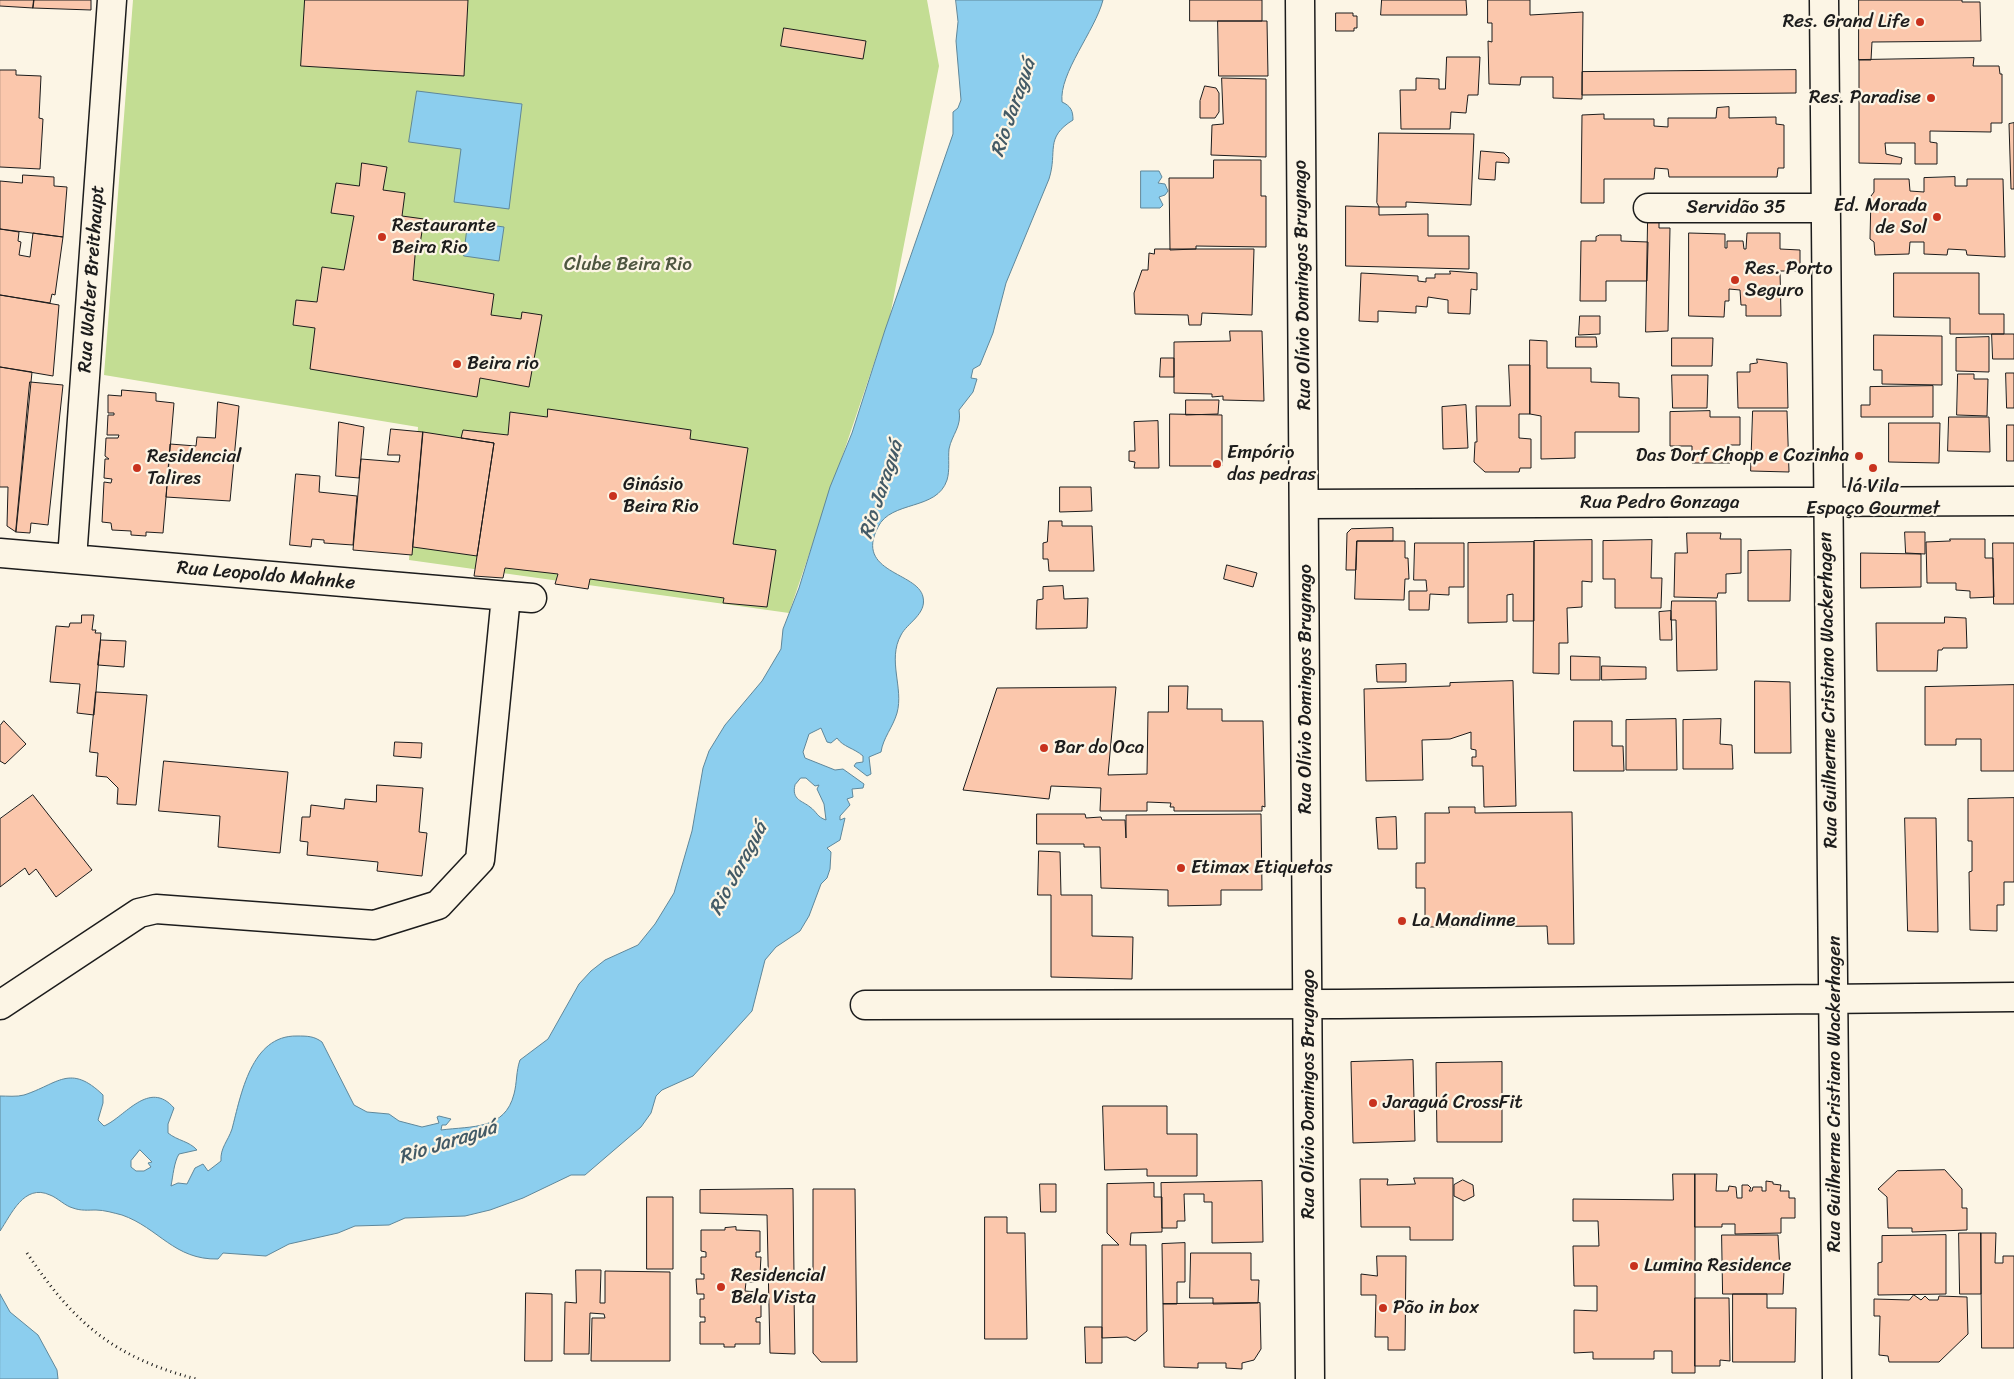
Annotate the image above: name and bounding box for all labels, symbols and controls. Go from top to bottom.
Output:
place label: Res. Grand Life [1783,11,1910,33]
marker: Res. Grand Life [1914,16,1926,28]
water label: Rio Jaraguá [986,56,1042,160]
place label: Res. Paradise [1809,87,1921,109]
marker: Res. Paradise [1925,92,1937,104]
street label: Rua Olívio Domingos Brugnago [1289,160,1317,410]
street label: Rua Walter Breithaupt [74,185,110,373]
place label: Ed. Morada de Sol [1834,195,1927,239]
street label: Servidão 35 [1686,197,1786,219]
marker: Ed. Morada de Sol [1931,211,1943,223]
place label: Restaurante Beira Rio [392,215,496,259]
marker: Restaurante Beira Rio [376,231,388,243]
park label: Clube Beira Rio [564,254,692,276]
place label: Res. Porto Seguro [1745,258,1833,302]
marker: Res. Porto Seguro [1729,274,1741,286]
place label: Beira rio [467,353,539,375]
marker: Beira rio [451,358,463,370]
water label: Rio Jaraguá [855,438,909,542]
place label: Empório das pedras [1227,442,1316,486]
place label: Das Dorf Chopp e Cozinha [1636,445,1849,467]
place label: Residencial Talires [147,446,241,490]
marker: Das Dorf Chopp e Cozinha [1853,450,1865,462]
marker: Empório das pedras [1211,458,1223,470]
marker: Residencial Talires [131,462,143,474]
marker: lá Vila Espaço Gourmet [1867,462,1879,474]
place label: Ginásio Beira Rio [623,474,699,518]
place label: lá Vila Espaço Gourmet [1806,476,1940,520]
marker: Ginásio Beira Rio [607,490,619,502]
street label: Rua Pedro Gonzaga [1580,492,1740,514]
street label: Rua Guilherme Cristiano Wackerhagen [1815,532,1843,848]
street label: Rua Leopoldo Mahnke [176,557,356,595]
street label: Rua Olívio Domingos Brugnago [1295,564,1317,814]
place label: Bar do Oca [1054,737,1144,759]
marker: Bar do Oca [1038,742,1050,754]
water label: Rio Jaraguá [705,819,773,919]
place label: Etimax Etiquetas [1191,857,1332,879]
marker: Etimax Etiquetas [1175,862,1187,874]
place label: La Mandinne [1412,910,1516,932]
marker: La Mandinne [1396,915,1408,927]
street label: Rua Guilherme Cristiano Wackerhagen [1824,936,1846,1252]
street label: Rua Olívio Domingos Brugnago [1298,969,1320,1219]
place label: Jaraguá CrossFit [1383,1092,1523,1114]
marker: Jaraguá CrossFit [1367,1097,1379,1109]
water label: Rio Jaraguá [396,1116,500,1170]
place label: Lumina Residence [1644,1255,1792,1277]
marker: Lumina Residence [1628,1260,1640,1272]
place label: Residencial Bela Vista [731,1265,825,1309]
marker: Residencial Bela Vista [715,1281,727,1293]
place label: Pão in box [1393,1297,1479,1319]
marker: Pão in box [1377,1302,1389,1314]

